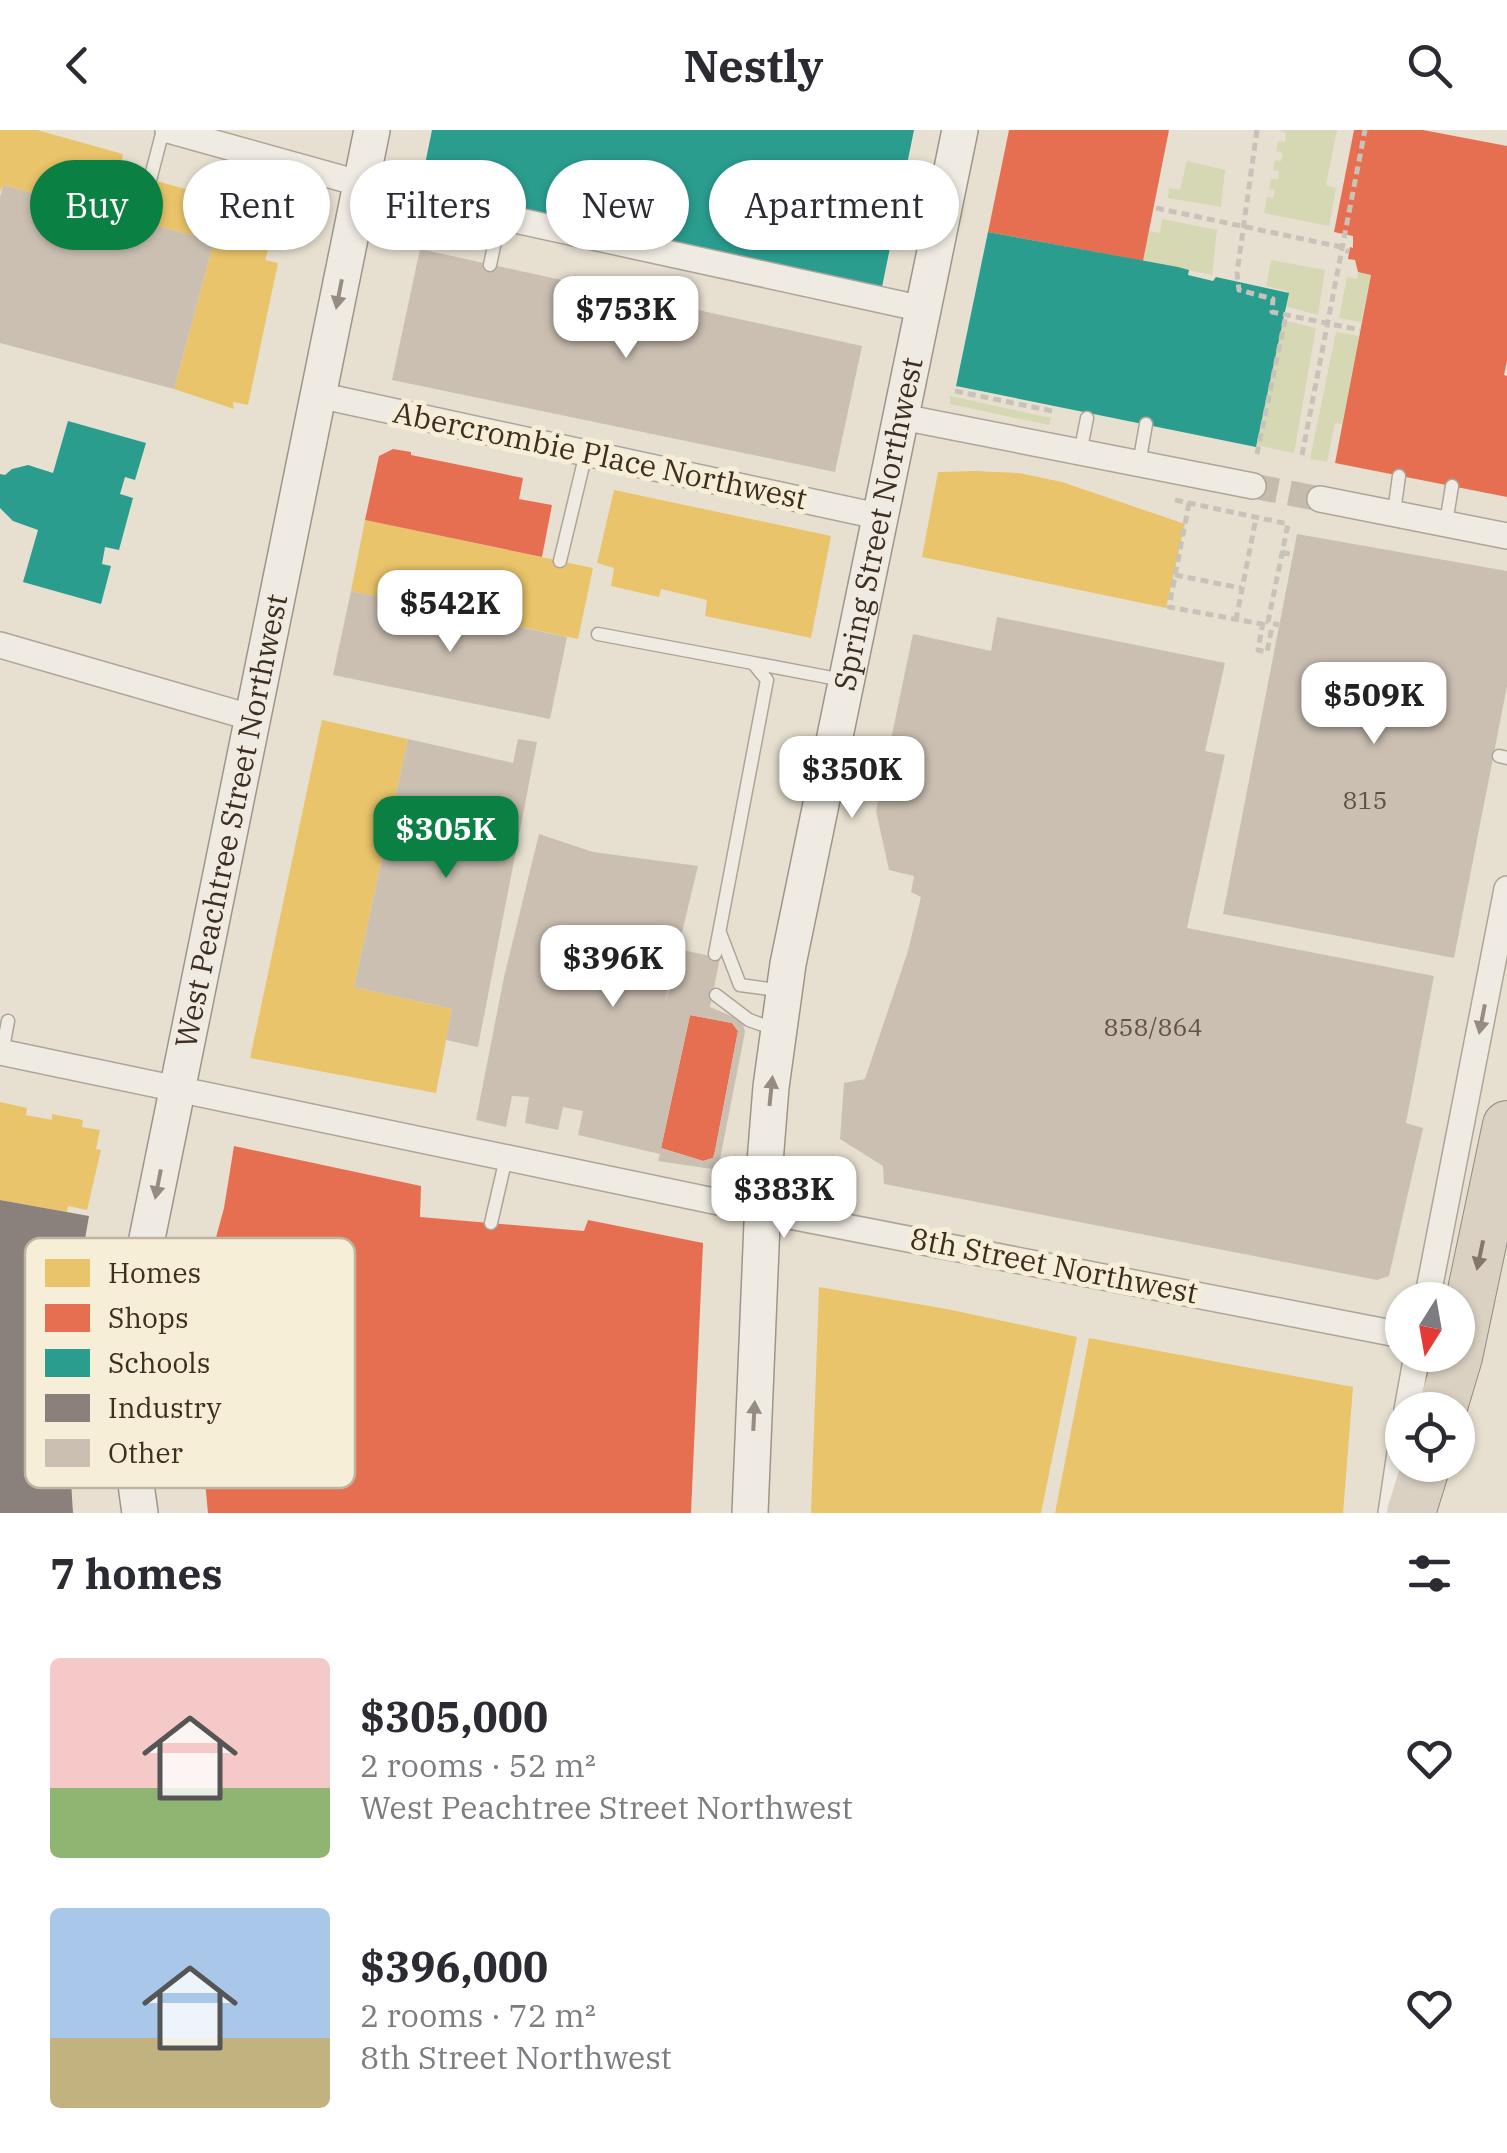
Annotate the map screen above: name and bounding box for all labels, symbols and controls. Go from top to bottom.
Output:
text: Nestly [683,36,824,94]
icon: back [50,38,105,93]
icon: search [1402,38,1457,93]
chip: Buy [30,160,163,250]
chip: Rent [183,160,330,250]
chip: Filters [350,160,526,250]
chip: New [546,160,689,250]
chip: Apartment [709,160,959,250]
pin: $753K [556,276,696,361]
one-way arrow [330,279,346,310]
text: $753K [575,287,677,329]
street label: Spring Street Northwest [824,354,931,694]
street label: Abercrombie Place Northwest [390,392,811,517]
pin: $542K [380,570,520,655]
text: $542K [399,581,501,623]
street label: West Peachtree Street Northwest [165,590,295,1051]
pin: $509K [1304,662,1444,747]
text: $509K [1323,673,1425,715]
pin: $350K [782,736,922,821]
text: $350K [801,747,903,789]
house number: 815 [1342,783,1388,816]
pin: $305K [376,796,516,881]
text: $305K [395,807,497,849]
pin: $396K [543,925,683,1010]
text: $396K [562,936,664,978]
one-way arrow [1473,1004,1489,1035]
house number: 858/864 [1103,1010,1203,1043]
one-way arrow [764,1075,780,1107]
pin: $383K [714,1156,854,1241]
text: $383K [733,1167,835,1209]
one-way arrow [149,1169,165,1200]
street label: 8th Street Northwest [907,1217,1202,1312]
legend [25,1238,355,1488]
one-way arrow [1471,1240,1487,1271]
text: Homes [108,1254,201,1291]
north arrow [1385,1282,1475,1372]
map controls [1385,1282,1475,1482]
text: Shops [108,1299,189,1336]
text: Schools [108,1344,210,1381]
text: Industry [108,1389,222,1426]
button: locate [1385,1392,1475,1482]
one-way arrow [746,1399,762,1431]
text: Other [108,1434,183,1471]
text: 7 homes [50,1546,223,1601]
icon: filters [1402,1546,1457,1601]
text: $305,000 [360,1689,548,1744]
icon: home [130,1698,250,1818]
icon: heart [1402,1731,1457,1786]
text: 2 rooms · 52 m² [360,1744,596,1786]
text: West Peachtree Street Northwest [360,1786,853,1828]
text: $396,000 [360,1939,548,1994]
icon: home [130,1948,250,2068]
icon: heart [1402,1981,1457,2036]
text: 2 rooms · 72 m² [360,1994,596,2036]
text: 8th Street Northwest [360,2036,672,2078]

